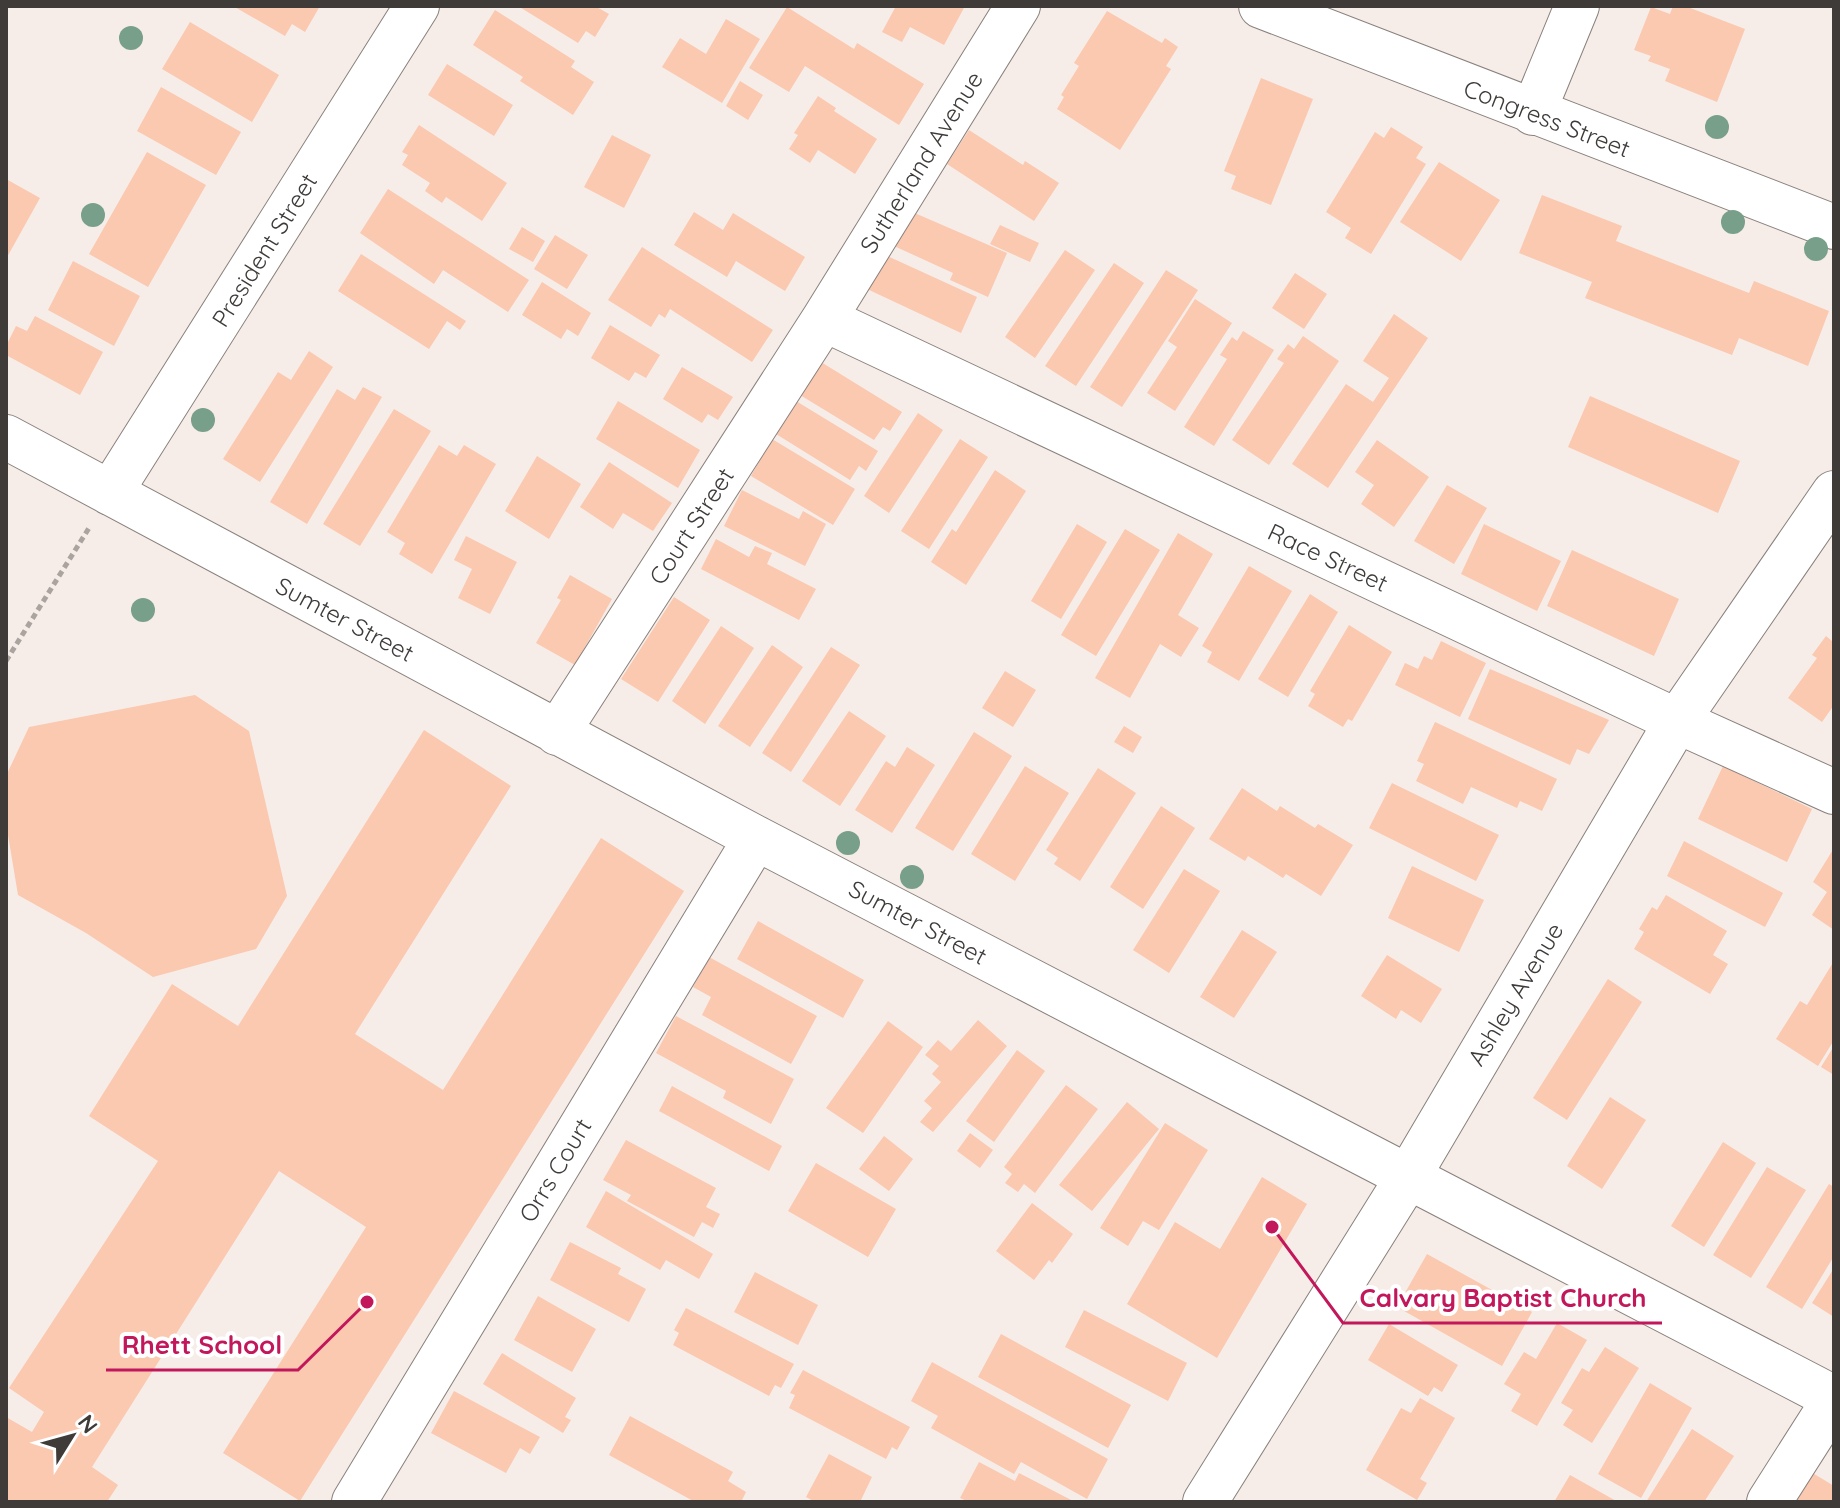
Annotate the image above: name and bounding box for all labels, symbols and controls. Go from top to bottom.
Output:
street label: Sutherland Avenue [853,66,989,258]
street label: Congress Street [1459,72,1635,164]
street label: President Street [205,168,323,332]
street label: Court Street [642,462,740,590]
street label: Race Street [1263,516,1393,598]
street label: Sumter Street [271,570,419,668]
street label: Sumter Street [844,873,992,971]
street label: Ashley Avenue [1461,917,1569,1071]
street label: Orrs Court [512,1113,598,1227]
callout: Calvary Baptist Church [1343,1273,1662,1323]
text: Calvary Baptist Church [1360,1281,1646,1314]
callout: Rhett School [106,1320,298,1370]
text: Rhett School [122,1328,282,1361]
north arrow [32,1396,112,1476]
text: N [72,1409,104,1439]

